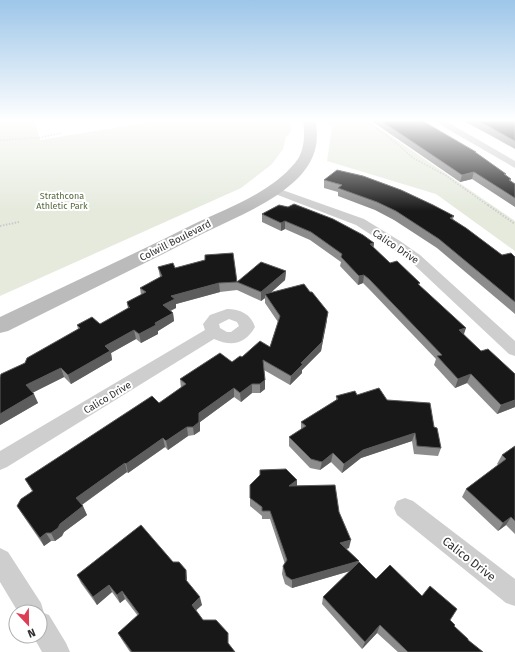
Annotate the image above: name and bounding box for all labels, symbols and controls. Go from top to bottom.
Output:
park label: Strathcona Athletic Park [36,191,88,211]
street label: Colwill Boulevard [138,218,213,264]
street label: Calico Drive [370,227,421,267]
street label: Calico Drive [82,379,133,417]
street label: Calico Drive [440,534,498,584]
north arrow [8,604,48,644]
text: N [26,625,37,640]

